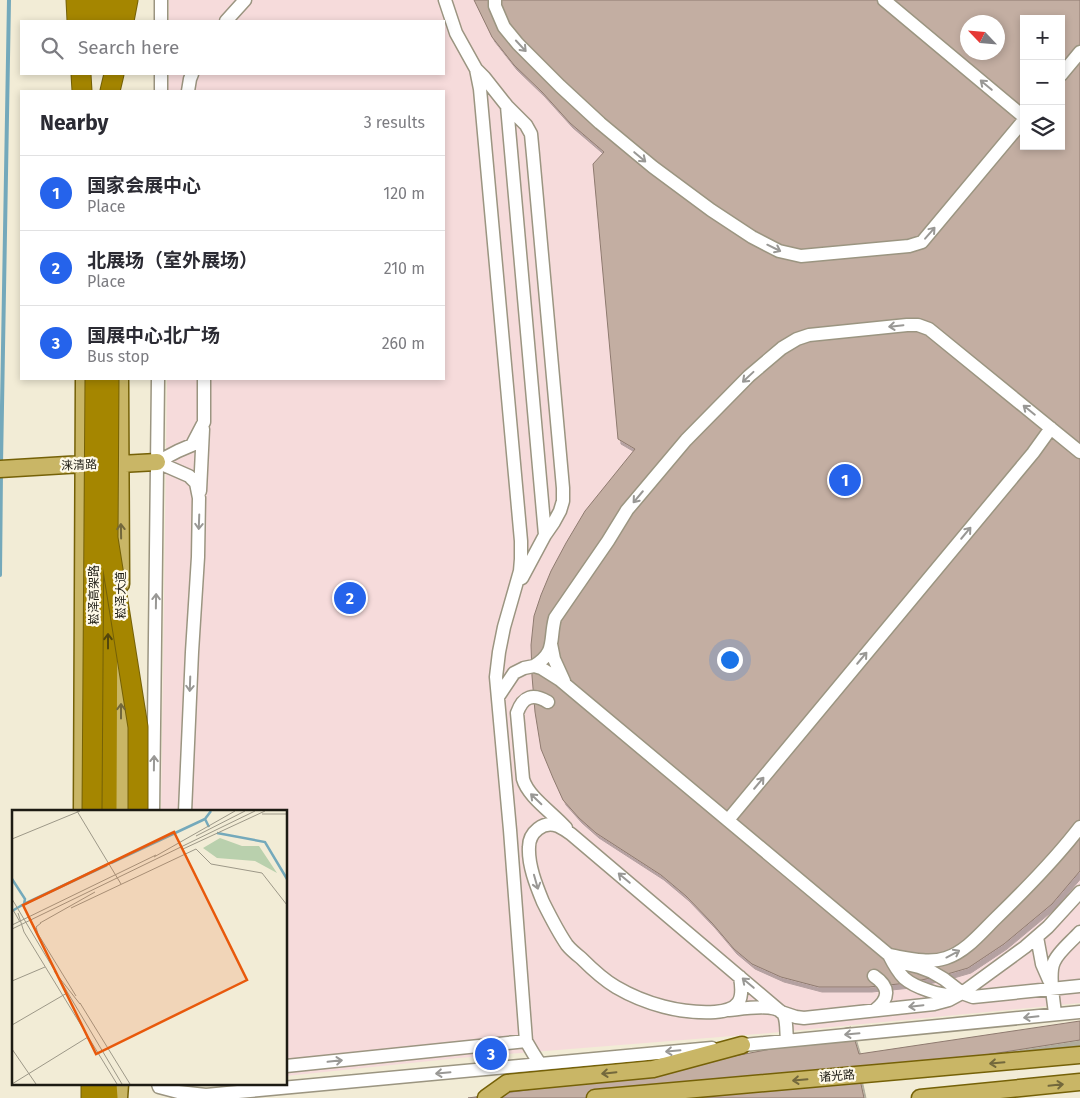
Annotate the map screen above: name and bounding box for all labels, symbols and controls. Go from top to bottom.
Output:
north arrow [960,15,1005,60]
map controls [1020,15,1065,150]
button: + [1020,15,1065,60]
search box [20,20,445,75]
icon: search [38,34,66,62]
text: Search here [78,36,179,59]
one-way arrow [515,40,527,53]
button: − [1020,60,1065,105]
one-way arrow [980,80,993,91]
button: layers [1020,105,1065,150]
text: Nearby [40,110,108,136]
text: 3 results [364,113,425,132]
one-way arrow [633,151,646,162]
text: 国家会展中心 [87,174,201,197]
text: 1 [52,184,60,203]
text: 120 m [383,184,425,203]
text: Place [87,197,126,216]
one-way arrow [924,226,935,239]
one-way arrow [766,244,781,253]
text: 北展场（室外展场） [87,249,258,272]
text: 2 [52,259,60,278]
text: 210 m [384,259,425,278]
text: Place [87,272,126,291]
one-way arrow [888,322,904,331]
text: 国展中心北广场 [87,324,220,347]
text: 3 [52,334,60,353]
text: 260 m [382,334,425,353]
text: Bus stop [87,347,150,366]
one-way arrow [742,371,754,383]
one-way arrow [1023,405,1036,416]
street label: 涞清路 [61,457,97,473]
pin: 1 [829,461,861,499]
one-way arrow [633,490,644,503]
one-way arrow [194,513,204,529]
one-way arrow [116,523,126,539]
one-way arrow [961,526,972,539]
street label: 崧泽高架路 [87,565,101,625]
street label: 崧泽大道 [114,571,128,619]
pin: 2 [334,579,366,617]
one-way arrow [151,593,161,609]
one-way arrow [103,633,112,649]
your location [717,647,743,673]
one-way arrow [857,651,868,664]
one-way arrow [186,675,195,691]
one-way arrow [116,703,126,719]
one-way arrow [149,755,159,772]
one-way arrow [753,776,764,789]
one-way arrow [530,793,543,805]
inset map [12,810,288,1086]
one-way arrow [617,872,630,884]
one-way arrow [531,874,541,890]
one-way arrow [946,949,961,959]
one-way arrow [741,978,754,989]
one-way arrow [908,1001,924,1011]
one-way arrow [1024,1012,1040,1021]
one-way arrow [845,1029,861,1038]
pin: 3 [475,1035,507,1073]
one-way arrow [665,1047,681,1056]
one-way arrow [326,1056,342,1066]
one-way arrow [989,1058,1005,1067]
street label: 诸光路 [818,1067,856,1085]
one-way arrow [435,1068,451,1078]
one-way arrow [601,1068,617,1078]
one-way arrow [792,1075,808,1085]
one-way arrow [1048,1080,1064,1090]

